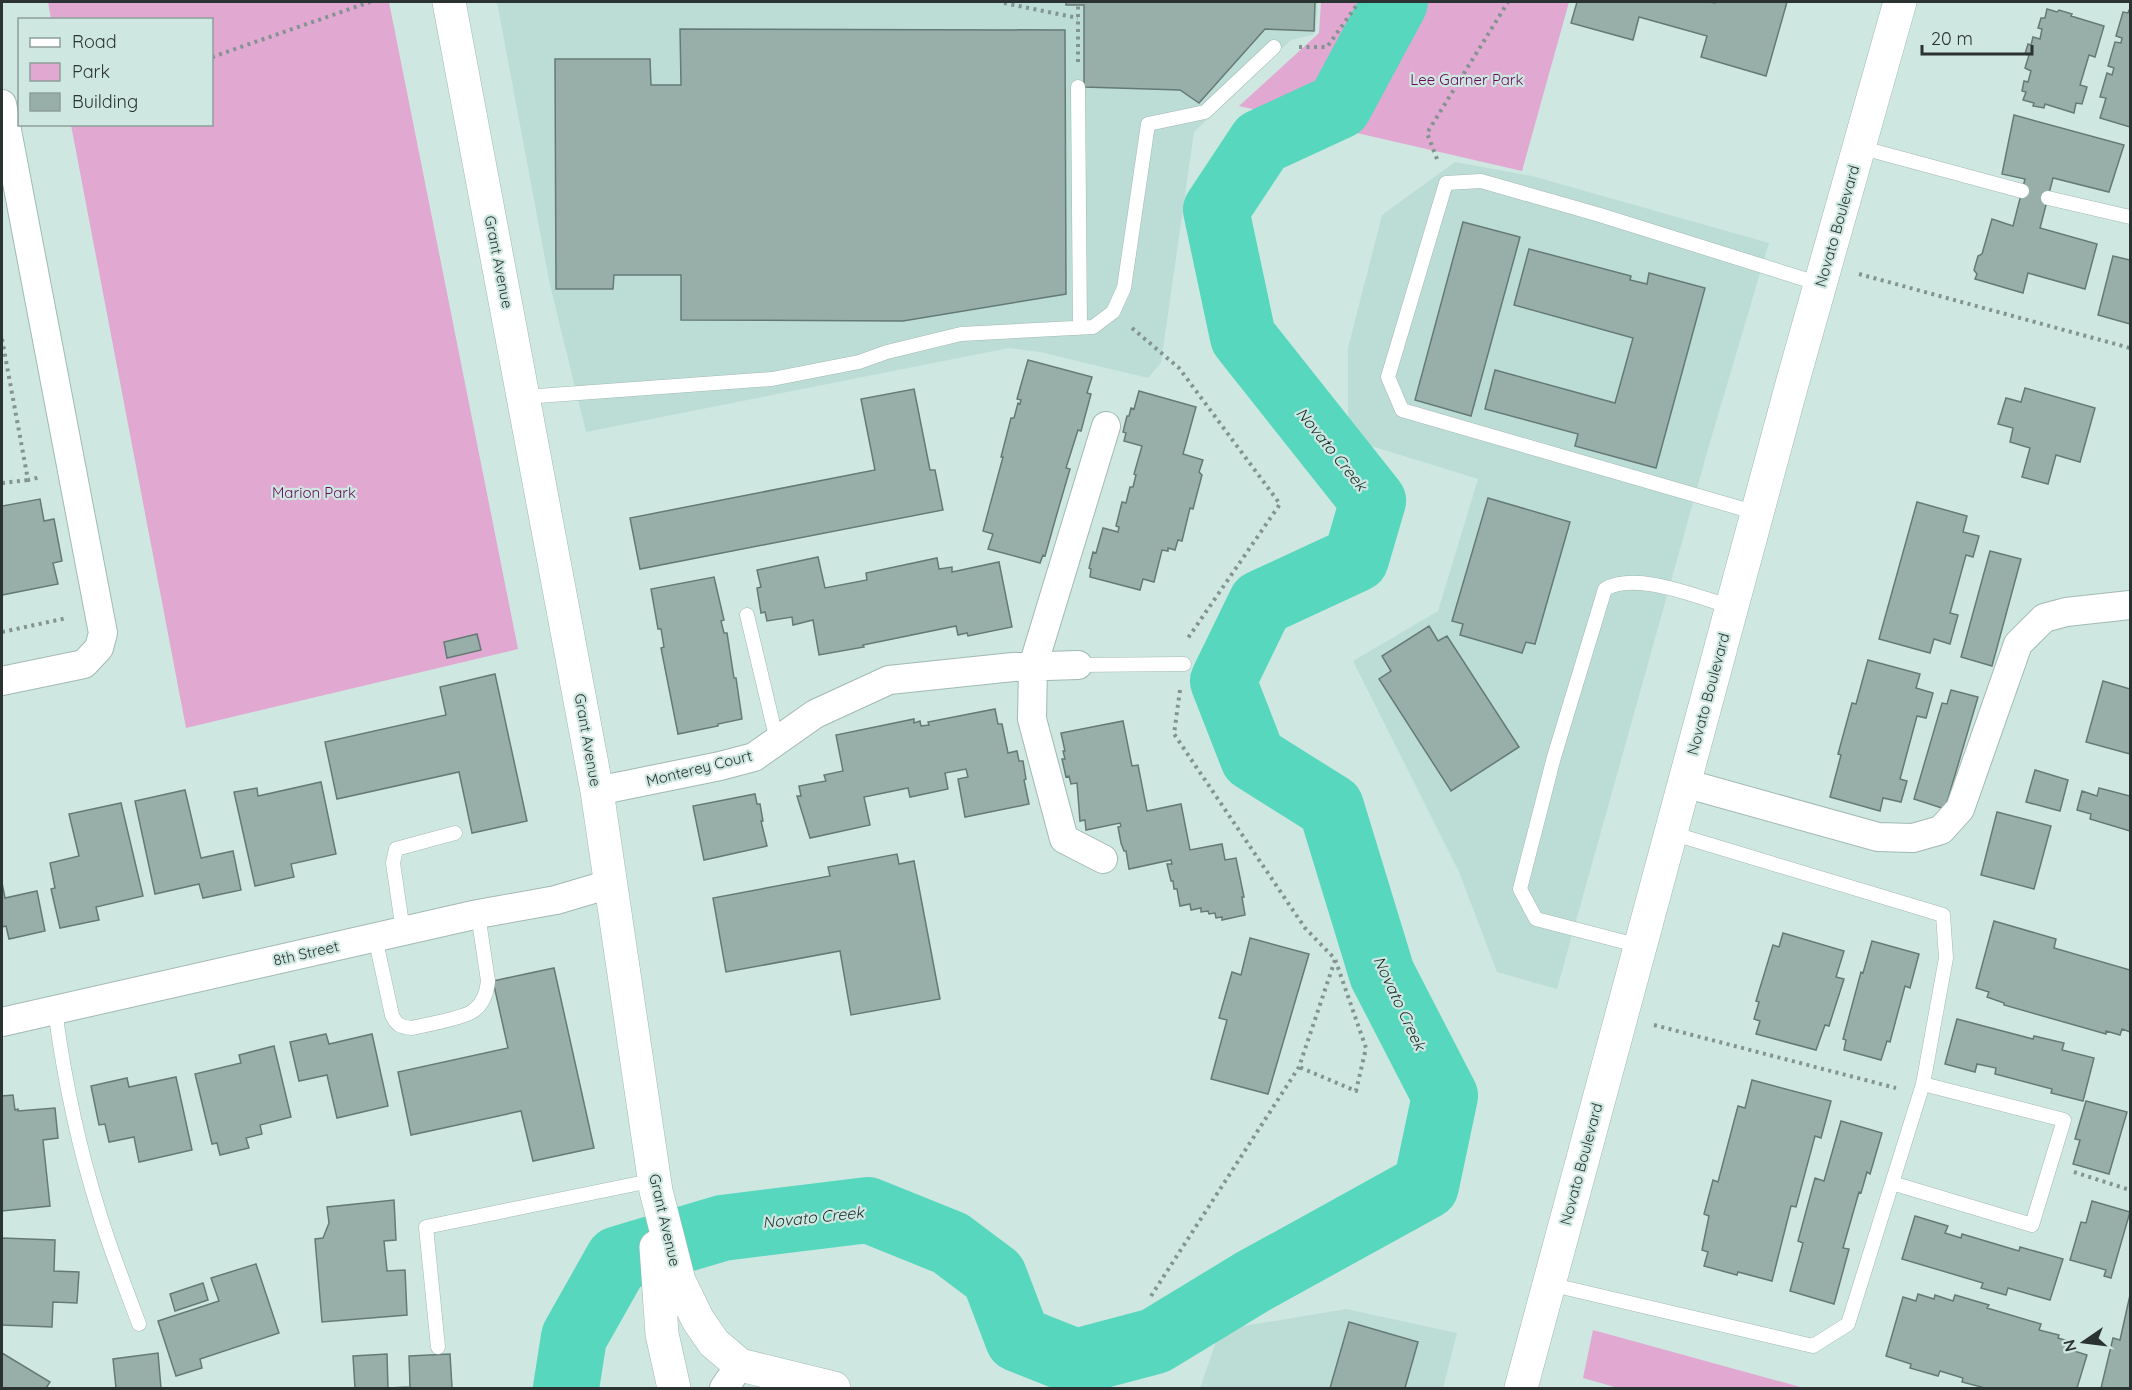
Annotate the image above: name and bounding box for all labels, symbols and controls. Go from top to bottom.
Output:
legend [18,18,213,126]
scale bar [1922,18,2032,56]
text: 20 m [1931,27,1973,50]
text: Road [72,30,117,53]
text: Park [72,60,110,83]
park label: Lee Garner Park [1410,70,1524,89]
text: Building [72,90,138,113]
street label: Novato Boulevard [1811,163,1863,289]
street label: Grant Avenue [481,214,517,310]
water label: Novato Creek [1292,403,1373,496]
park label: Marion Park [272,483,356,502]
street label: Novato Boulevard [1683,631,1733,757]
street label: Grant Avenue [570,692,606,788]
street label: Monterey Court [644,746,754,790]
street label: 8th Street [271,936,341,970]
water label: Novato Creek [1369,953,1431,1055]
street label: Novato Boulevard [1556,1101,1606,1227]
street label: Grant Avenue [645,1172,685,1268]
water label: Novato Creek [761,1202,866,1232]
north arrow [2054,1312,2114,1372]
text: N [2058,1338,2081,1354]

